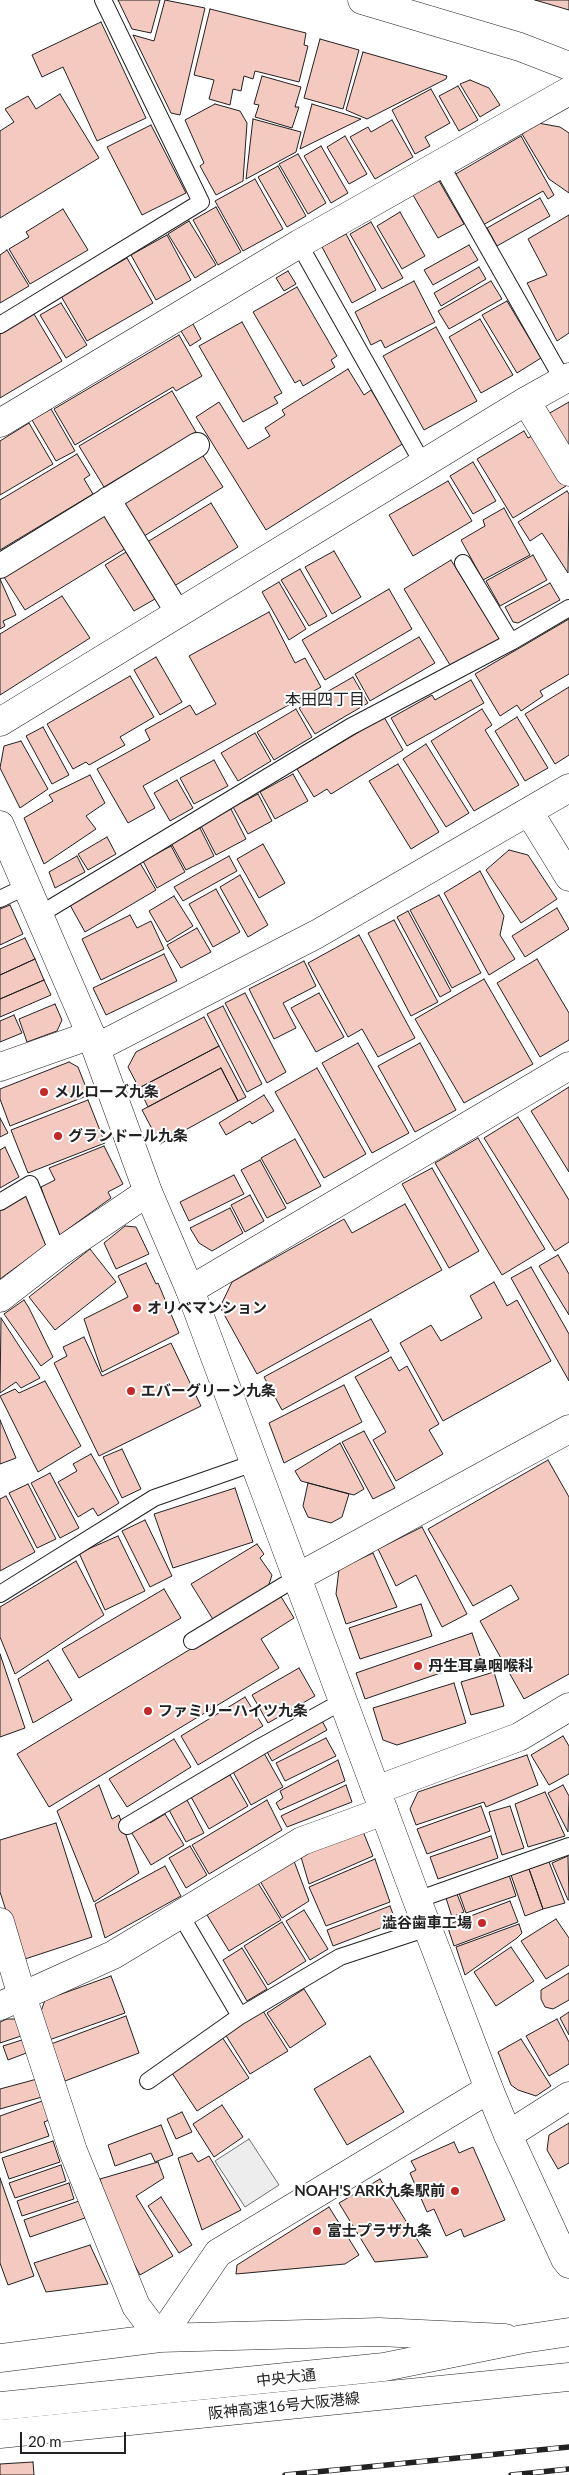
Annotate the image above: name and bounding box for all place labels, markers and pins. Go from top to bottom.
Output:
place label: メルローズ九条 [54,1083,159,1101]
marker: メルローズ九条 [38,1086,50,1098]
place label: グランドール九条 [68,1127,188,1145]
marker: グランドール九条 [52,1130,64,1142]
place label: オリベマンション [147,1299,267,1317]
marker: オリベマンション [131,1302,143,1314]
place label: エバーグリーン九条 [141,1382,276,1400]
marker: エバーグリーン九条 [125,1385,137,1397]
place label: 丹生耳鼻咽喉科 [428,1657,533,1675]
marker: 丹生耳鼻咽喉科 [412,1660,424,1672]
place label: ファミリーハイツ九条 [158,1702,308,1720]
marker: ファミリーハイツ九条 [142,1705,154,1717]
place label: 澁谷歯車工場 [382,1914,472,1932]
marker: 澁谷歯車工場 [476,1917,488,1929]
place label: NOAH'S ARK九条駅前 [294,2182,445,2200]
marker: NOAH'S ARK九条駅前 [449,2185,461,2197]
place label: 富士プラザ九条 [327,2222,432,2240]
marker: 富士プラザ九条 [311,2225,323,2237]

